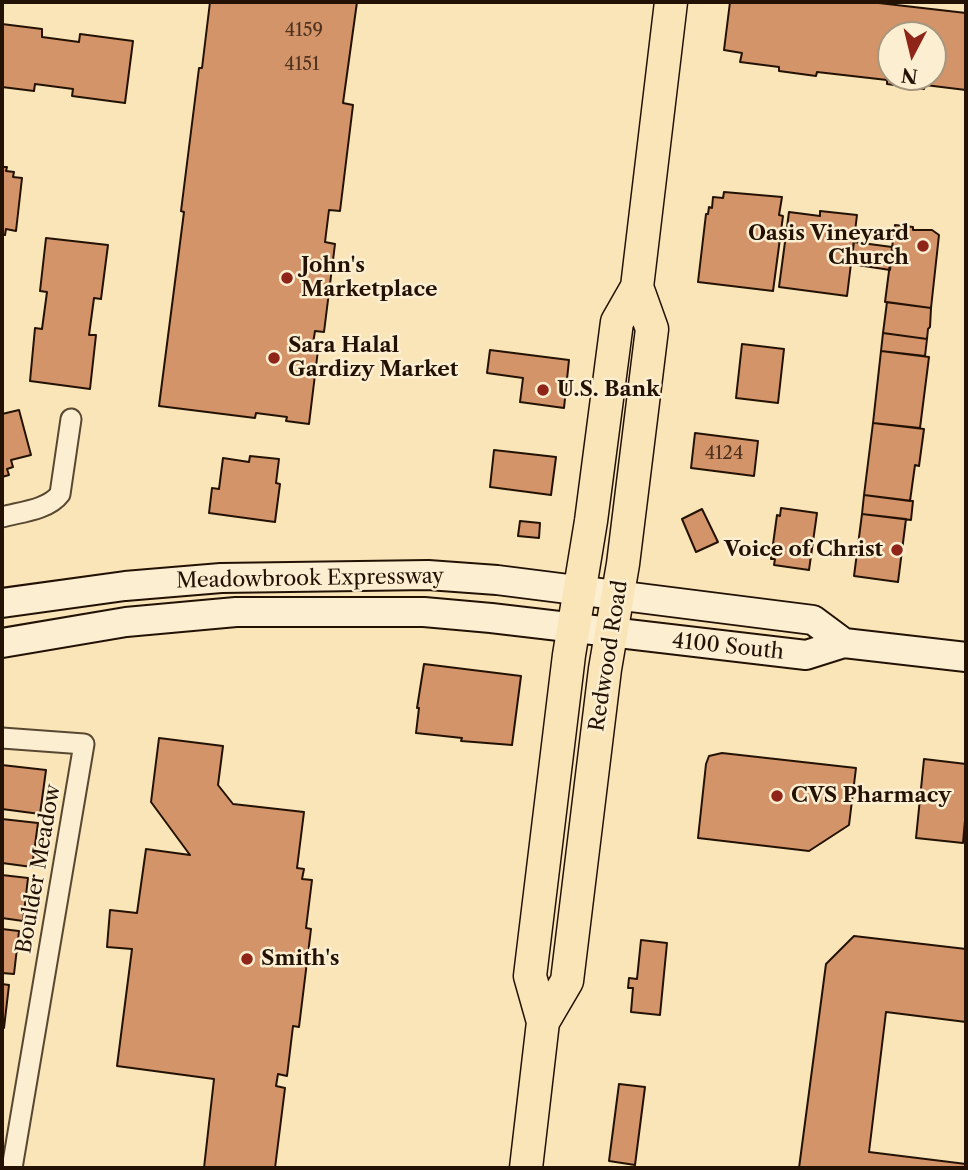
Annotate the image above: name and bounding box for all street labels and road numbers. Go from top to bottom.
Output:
street label: Meadowbrook Expressway [176,564,444,594]
street label: Redwood Road [585,579,633,733]
street label: 4100 South [671,629,785,665]
street label: Boulder Meadow [12,782,66,956]

